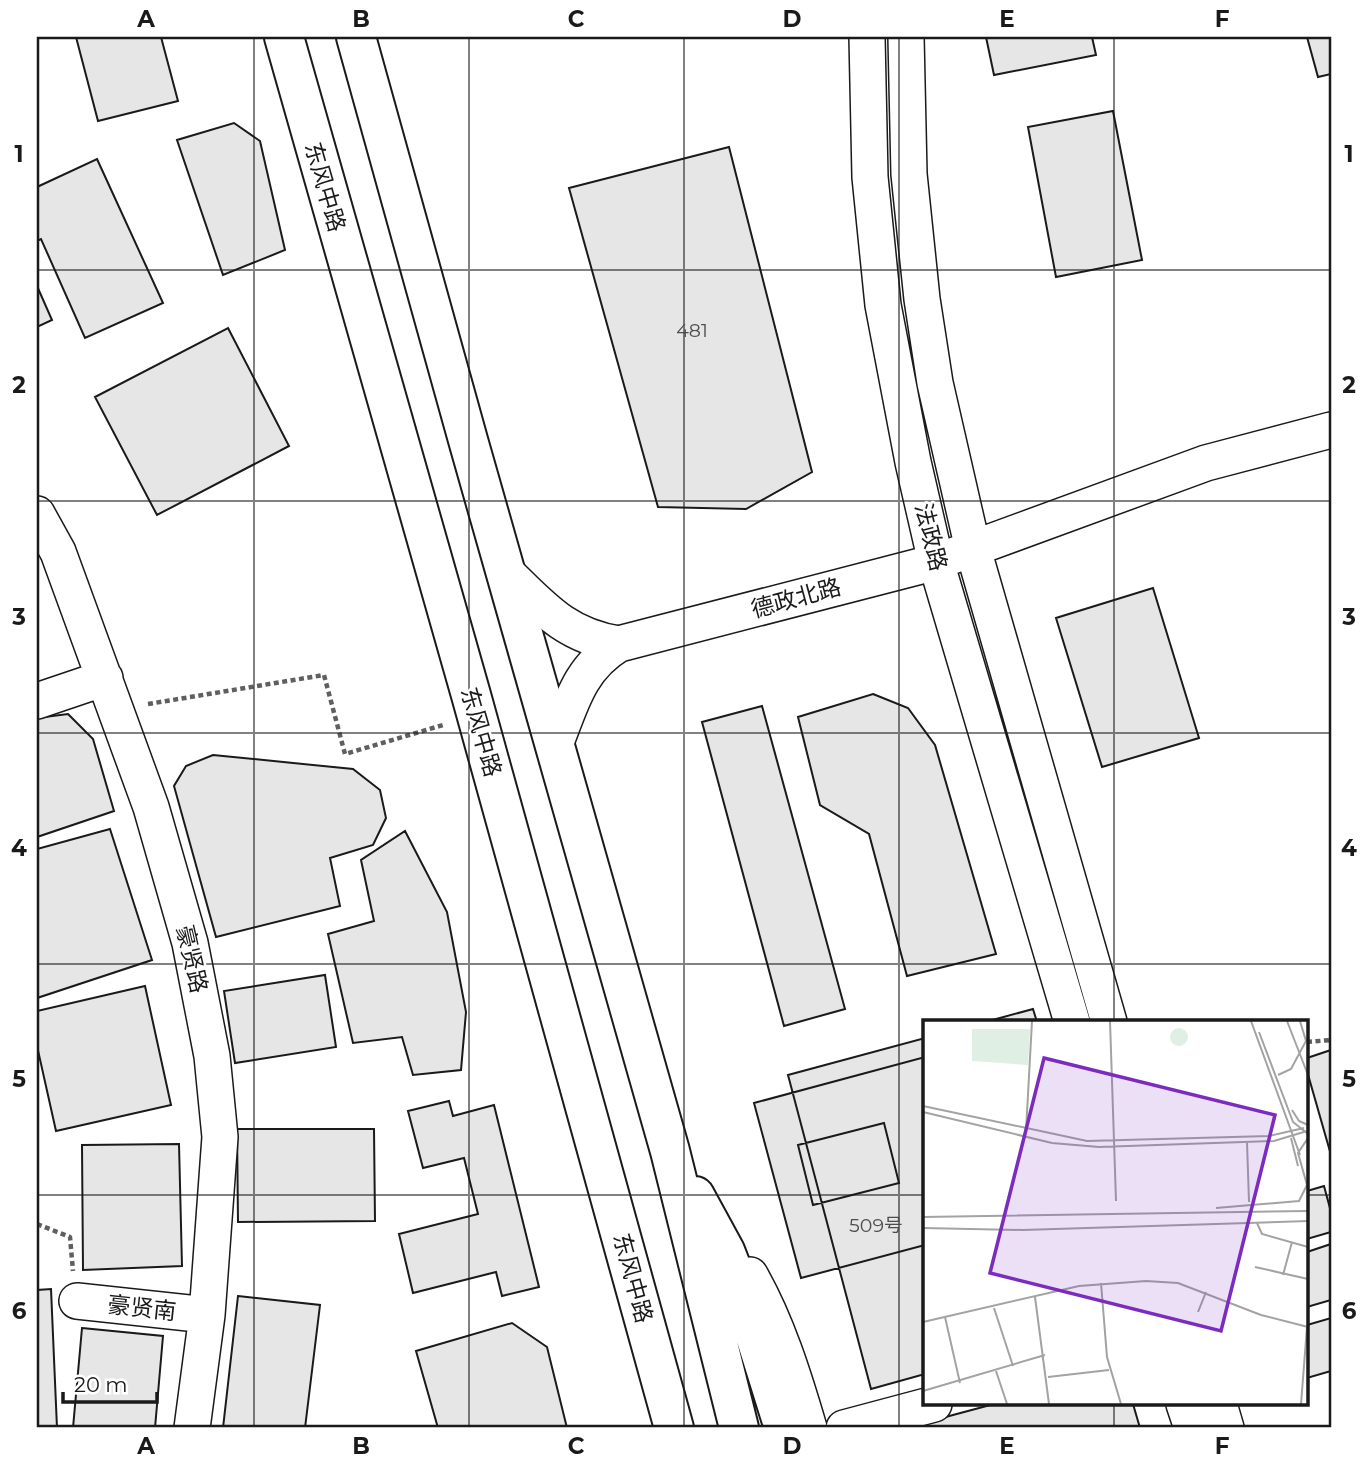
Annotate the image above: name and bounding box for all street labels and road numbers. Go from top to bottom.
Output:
street label: 东风中路 [299,139,351,235]
street label: 法政路 [909,500,953,574]
street label: 德政北路 [748,573,844,623]
street label: 东风中路 [455,684,507,780]
street label: 豪贤路 [171,922,213,996]
street label: 东风中路 [608,1230,658,1326]
street label: 豪贤南 [106,1290,178,1326]

